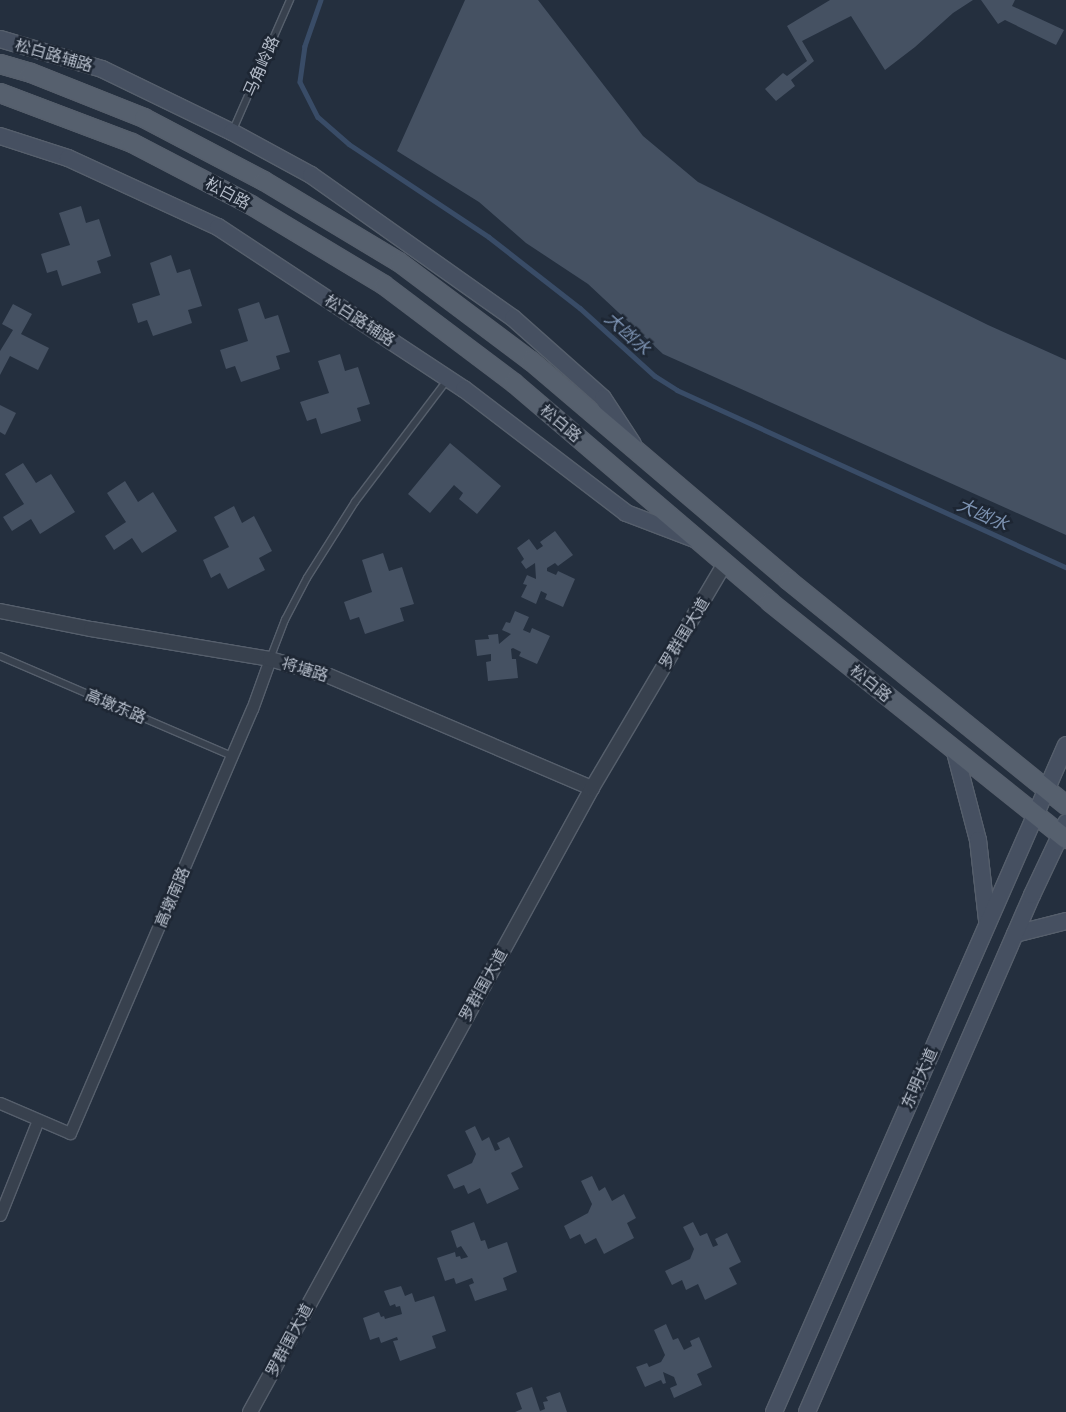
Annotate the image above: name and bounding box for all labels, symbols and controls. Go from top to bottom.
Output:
street label: 马角岭路 [239,33,283,99]
street label: 松白路辅路 [13,35,95,75]
street label: 松白路 [202,173,254,213]
street label: 松白路辅路 [321,290,399,350]
water label: 大凼水 [601,307,655,359]
street label: 松白路 [536,400,586,446]
water label: 大凼水 [954,493,1012,535]
street label: 罗群围大道 [655,594,713,672]
street label: 将塘路 [279,653,331,685]
street label: 松白路 [846,660,896,706]
street label: 高墩东路 [83,685,149,727]
street label: 高墩南路 [151,864,193,930]
street label: 罗群围大道 [455,945,511,1025]
street label: 东明大道 [897,1045,941,1111]
street label: 罗群围大道 [262,1300,316,1380]

